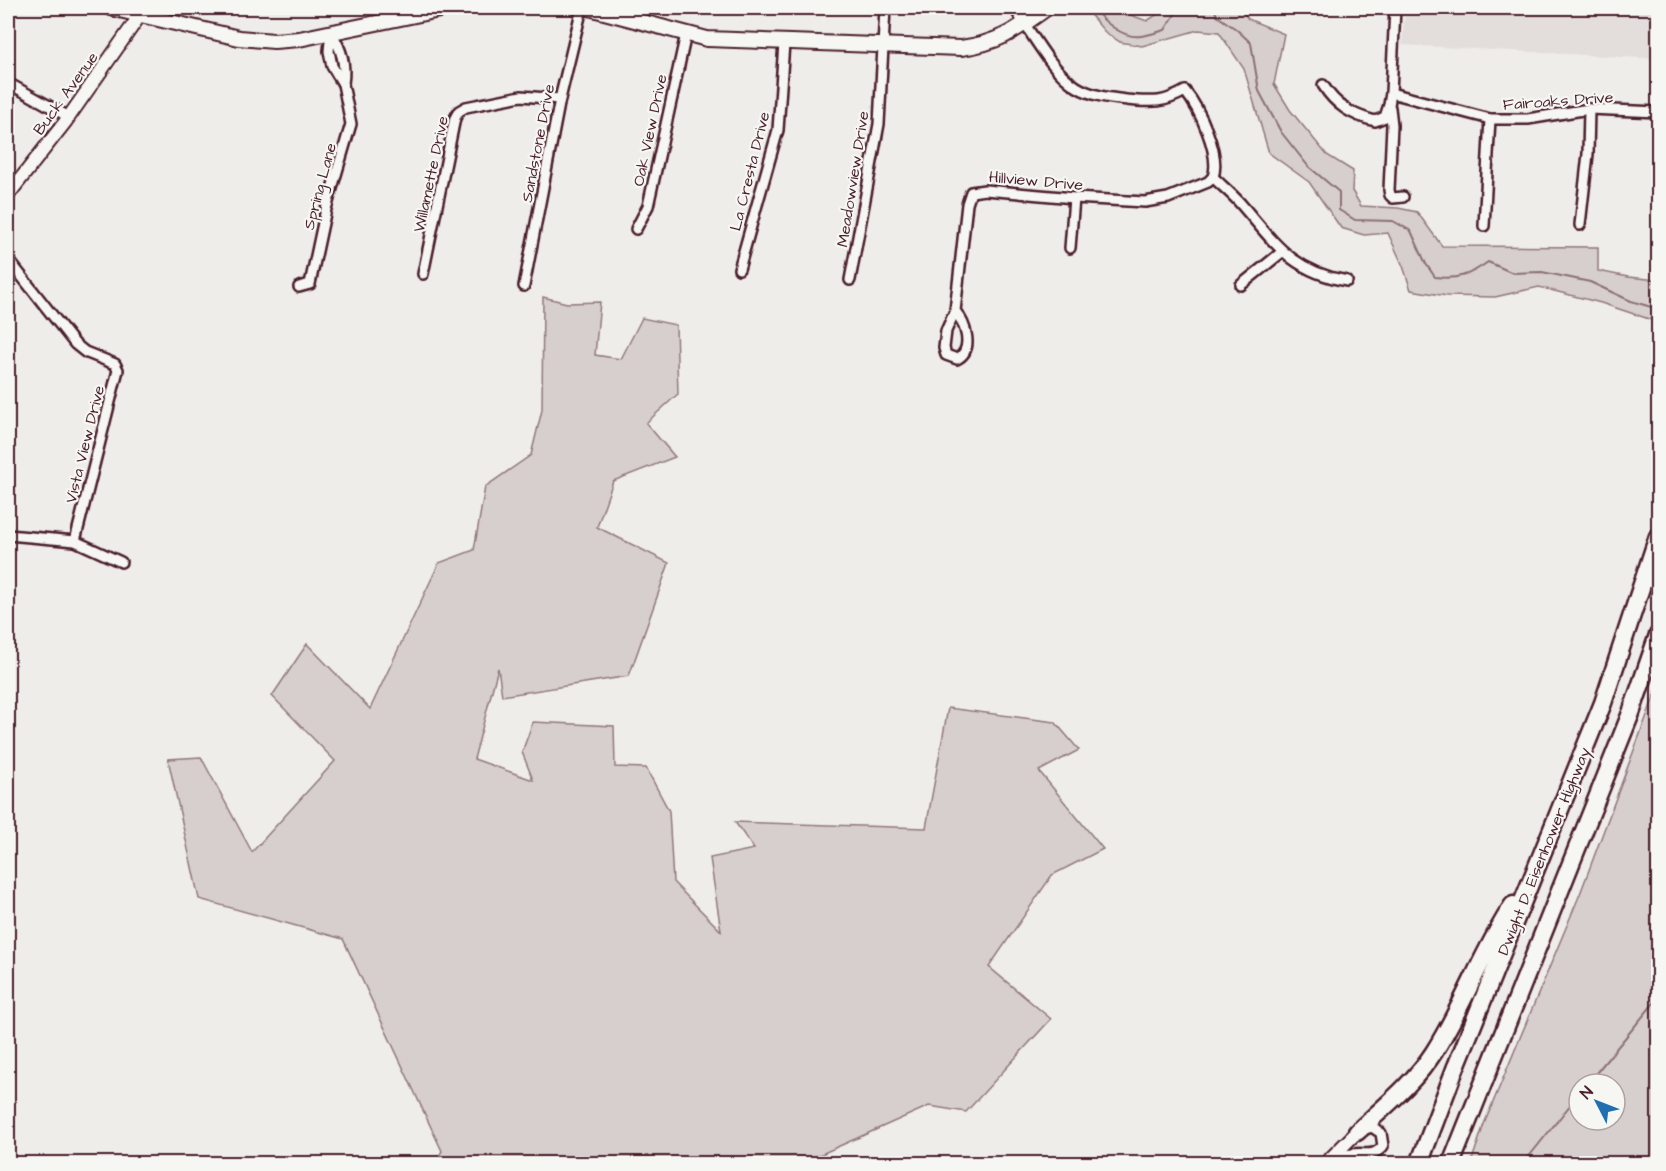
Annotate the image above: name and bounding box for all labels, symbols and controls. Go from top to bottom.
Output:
street label: Buck Avenue [28,47,104,140]
street label: Oak View Drive [627,72,673,188]
street label: Sandstone Drive [516,82,560,204]
street label: Fairoaks Drive [1502,86,1614,116]
street label: La Cresta Drive [725,109,775,233]
street label: Meadowview Drive [831,109,875,249]
street label: Willamette Drive [408,114,454,234]
street label: Spring Lane [298,140,343,232]
street label: Hillview Drive [988,166,1084,196]
street label: Vista View Drive [60,383,110,505]
street label: Dwight D. Eisenhower Highway [1492,744,1597,959]
north arrow [1567,1072,1627,1132]
text: N [1575,1082,1598,1104]

